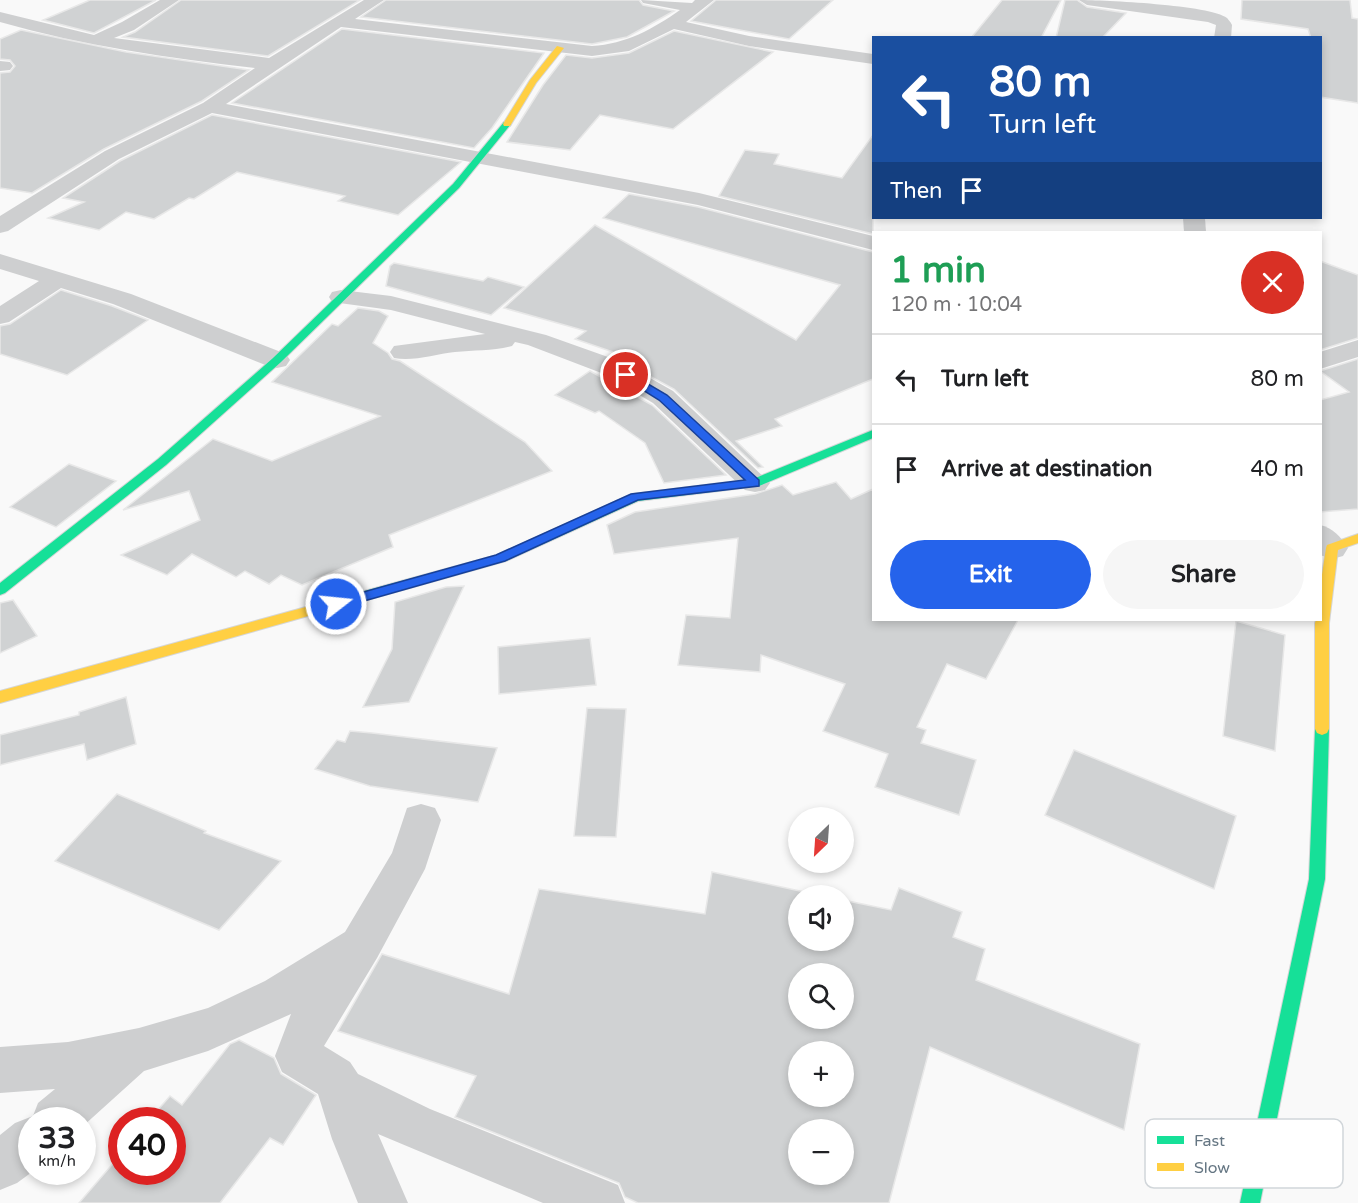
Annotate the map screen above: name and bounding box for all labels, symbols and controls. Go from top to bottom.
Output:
text: 80 m [989,57,1091,108]
icon: left [890,60,968,138]
text: Turn left [989,108,1096,141]
icon: arrive [955,174,988,207]
text: Then [890,178,943,204]
text: 1 min [890,249,986,292]
button: close [1241,251,1304,314]
text: 120 m · 10:04 [890,293,1022,317]
pin [600,349,651,400]
icon: arrive [609,358,642,391]
icon: left [890,363,923,396]
text: Turn left [941,366,1029,392]
text: 80 m [1250,366,1304,392]
icon: arrive [890,453,923,486]
text: Arrive at destination [941,456,1152,482]
text: 40 m [1250,456,1304,482]
button: Exit [890,540,1091,609]
button: Share [1103,540,1304,609]
position arrow [304,572,368,636]
north arrow [788,807,854,873]
map controls [788,807,854,1185]
button: sound [788,885,854,951]
button: search [788,963,854,1029]
button: + [788,1041,854,1107]
speed limit sign: 40 [108,1107,186,1185]
button: − [788,1119,854,1185]
legend [1145,1119,1343,1188]
text: 33 [38,1120,76,1157]
text: Fast [1194,1131,1225,1151]
text: km/h [38,1152,76,1170]
text: Slow [1194,1158,1230,1178]

